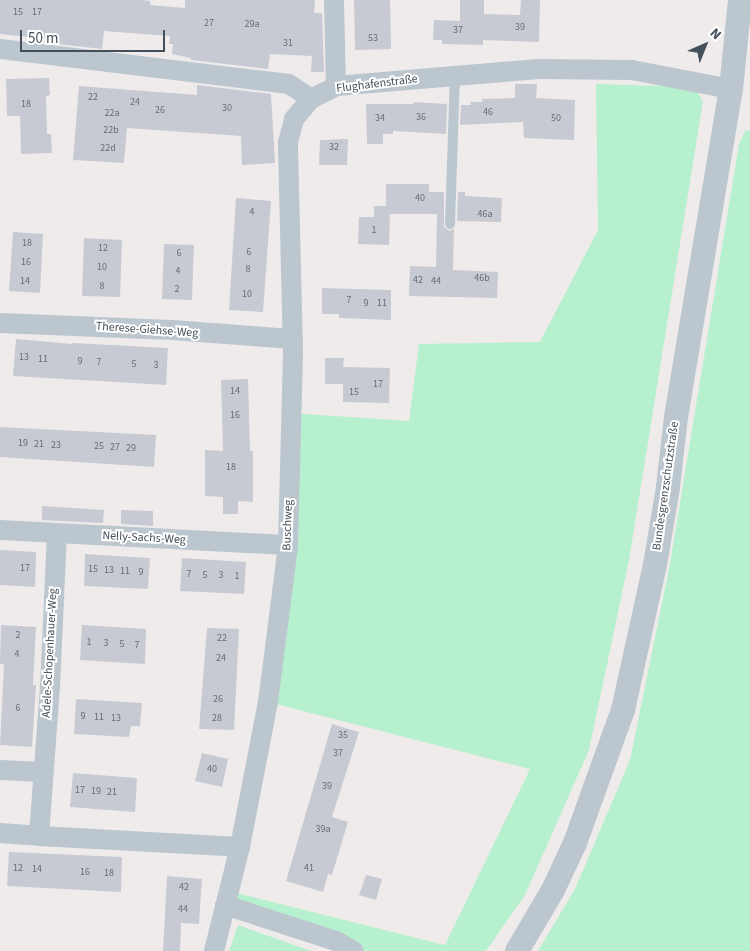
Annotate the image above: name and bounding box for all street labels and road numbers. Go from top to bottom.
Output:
street label: Flughafenstraße [336,72,418,96]
street label: Therese-Giehse-Weg [95,319,199,341]
street label: Bundesgrenzschutzstraße [650,421,682,551]
street label: Buschweg [280,499,296,551]
street label: Nelly-Sachs-Weg [102,529,186,547]
street label: Adele-Schopenhauer-Weg [39,588,61,718]

